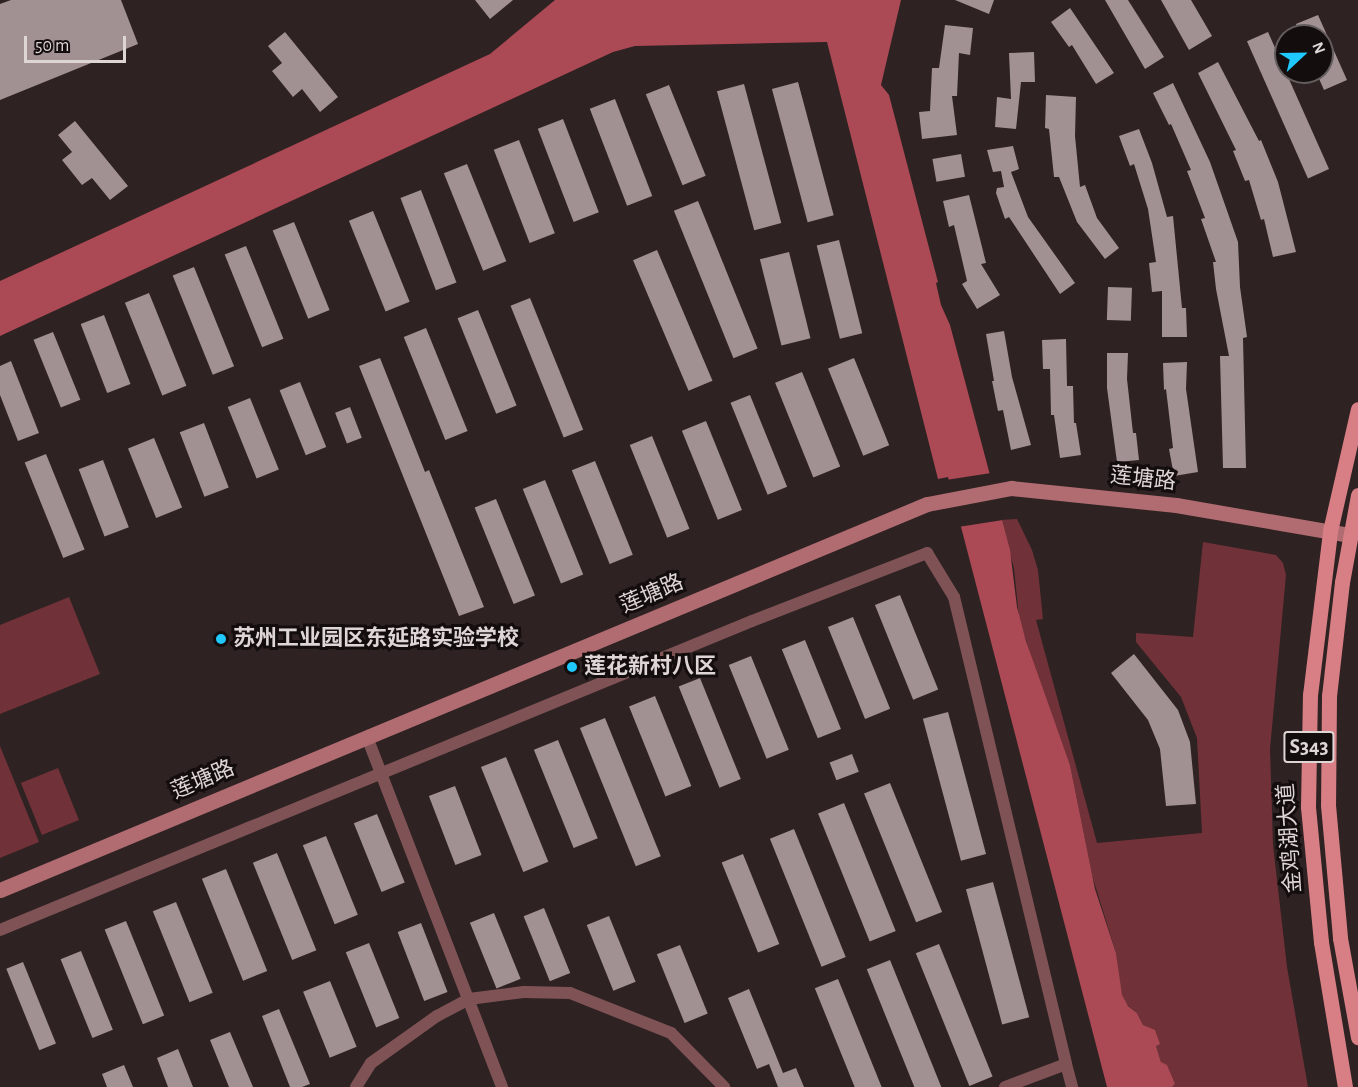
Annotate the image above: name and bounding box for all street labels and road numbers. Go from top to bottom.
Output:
street label: 莲塘路 [1109,462,1177,496]
street label: 莲塘路 [616,569,688,619]
road number: S343 [1282,729,1336,765]
street label: 莲塘路 [167,755,239,805]
street label: 金鸡湖大道 [1273,782,1307,894]

